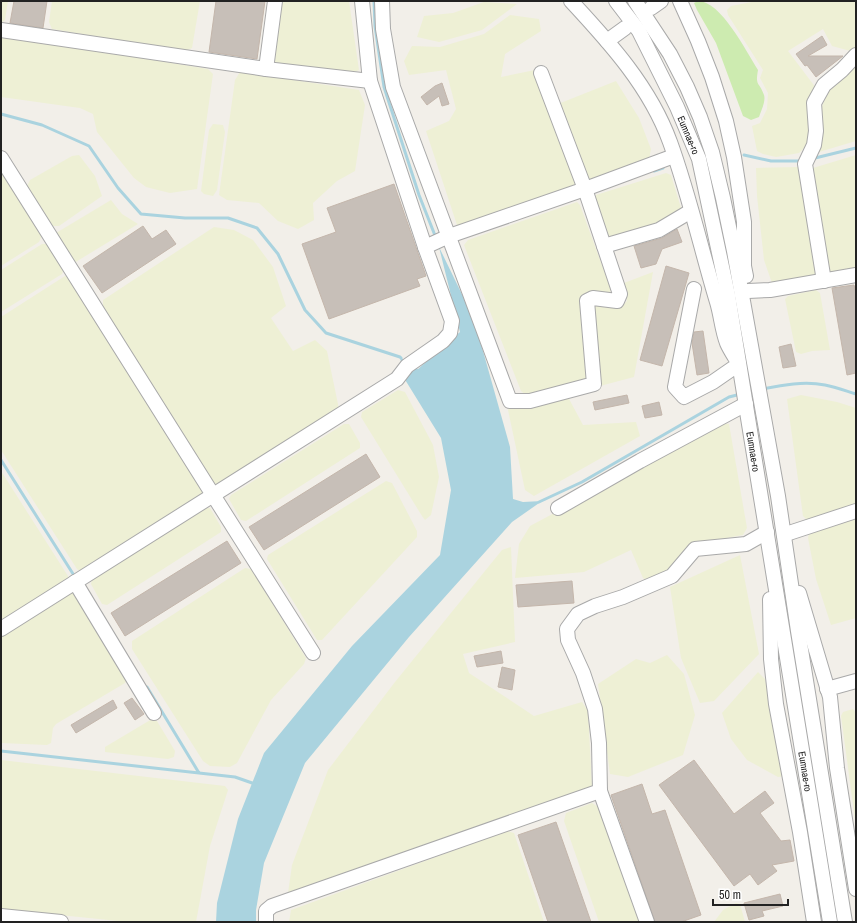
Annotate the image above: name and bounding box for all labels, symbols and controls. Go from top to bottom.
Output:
street label: Eumnae-ro [675,114,703,156]
street label: Eumnae-ro [744,431,763,473]
street label: Eumnae-ro [796,750,815,793]
scale bar [713,881,788,907]
text: 50 m [719,887,741,903]

